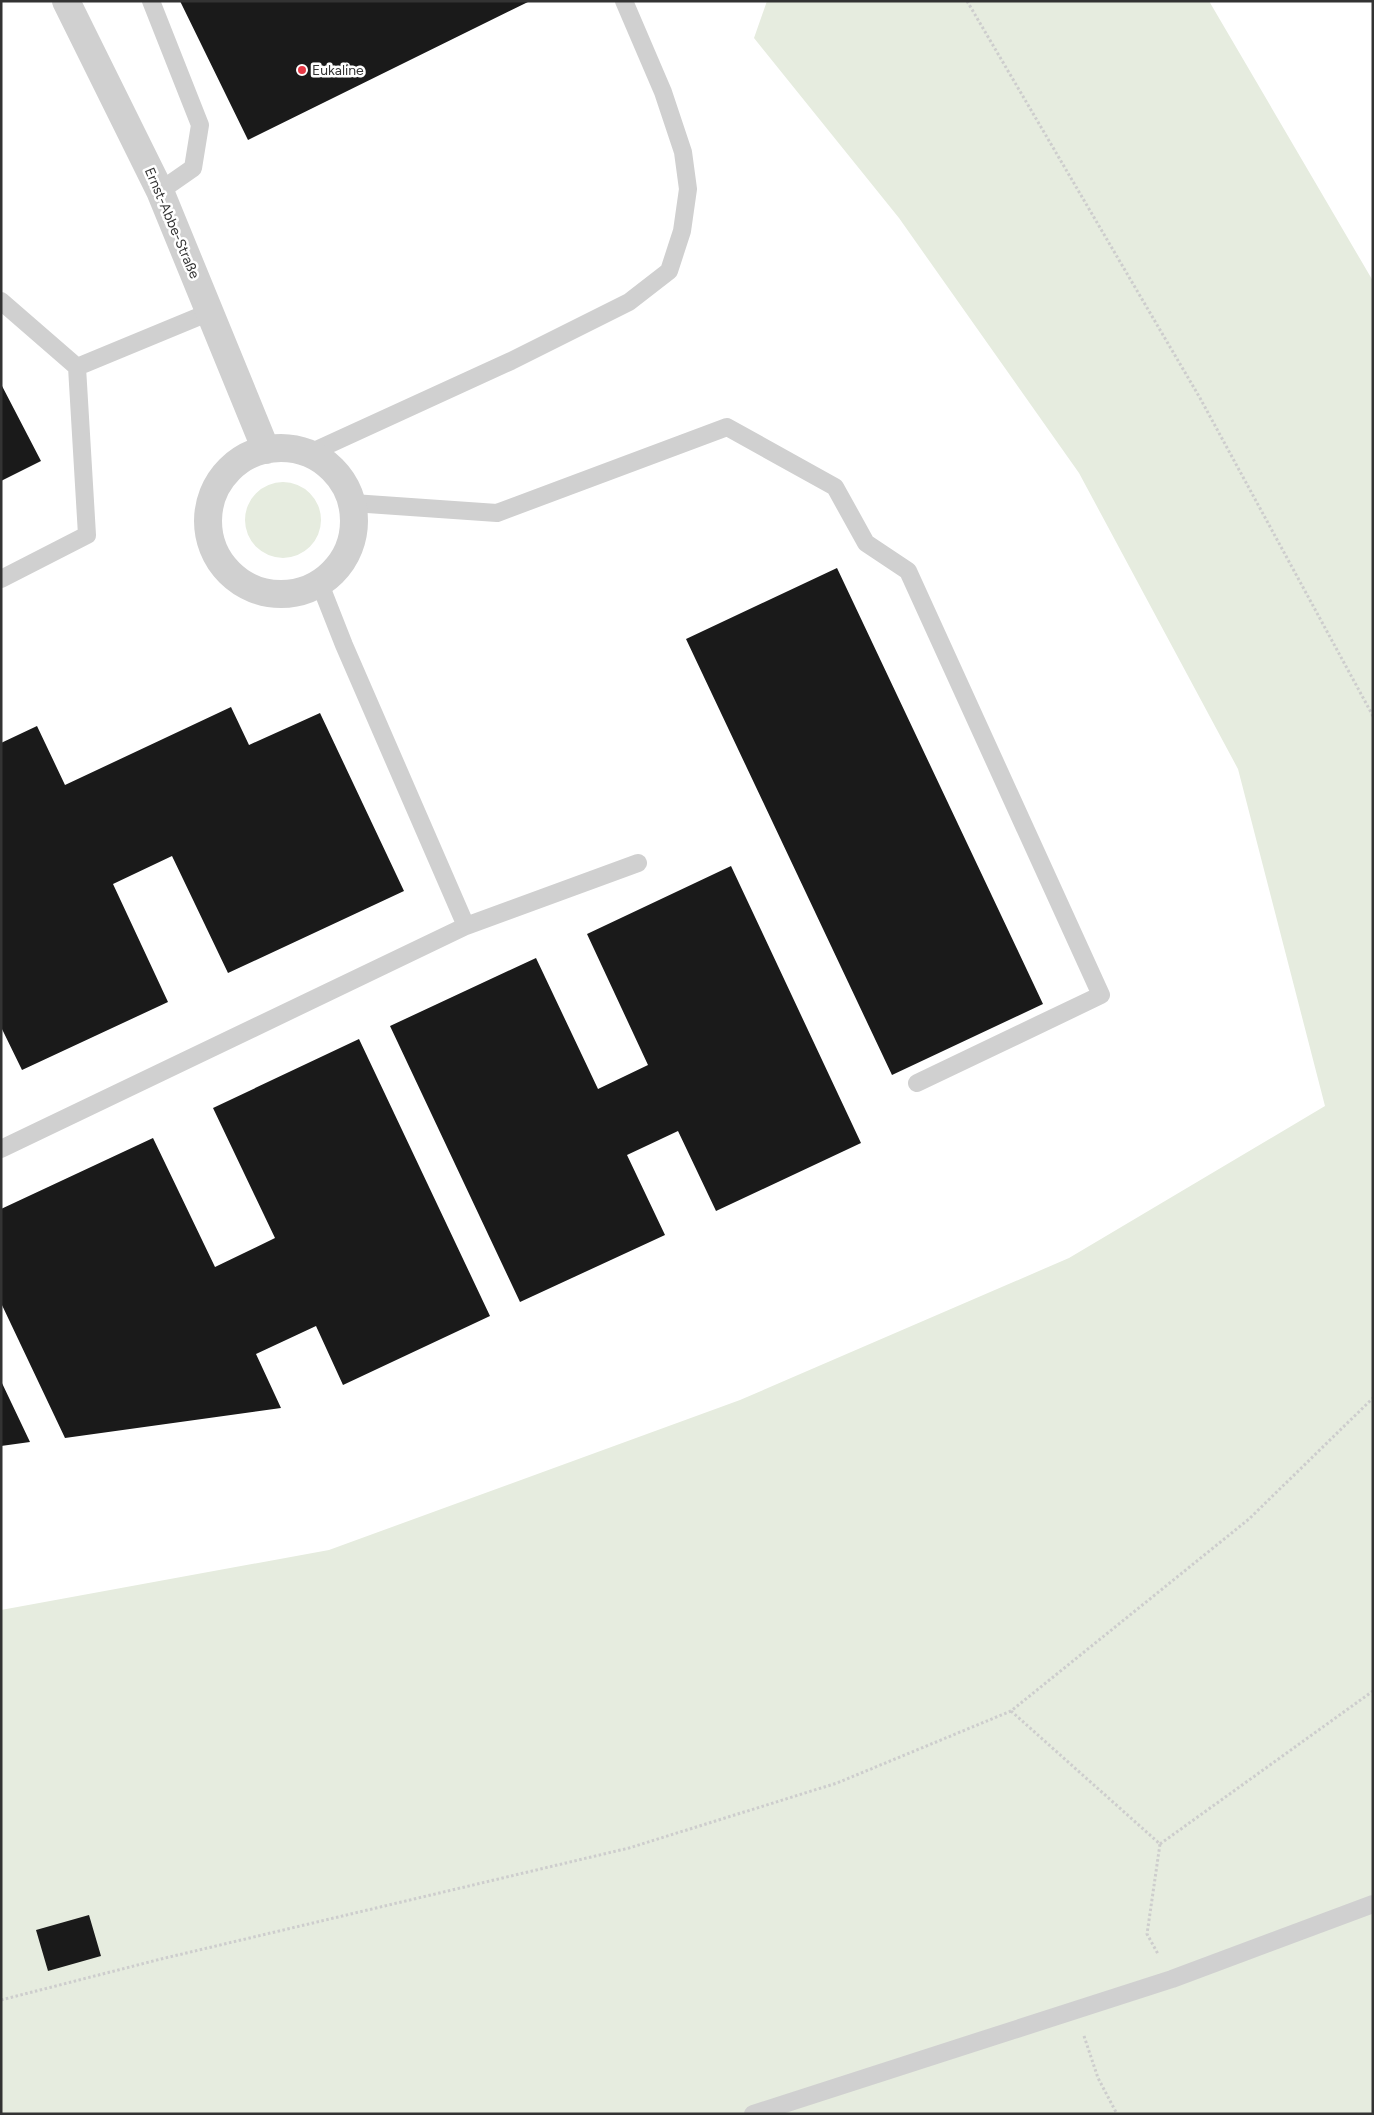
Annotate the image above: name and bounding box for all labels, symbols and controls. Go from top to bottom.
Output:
place label: Eukaline [312,62,364,79]
marker: Eukaline [296,64,308,76]
street label: Ernst-Abbe-Straße [141,165,203,281]

